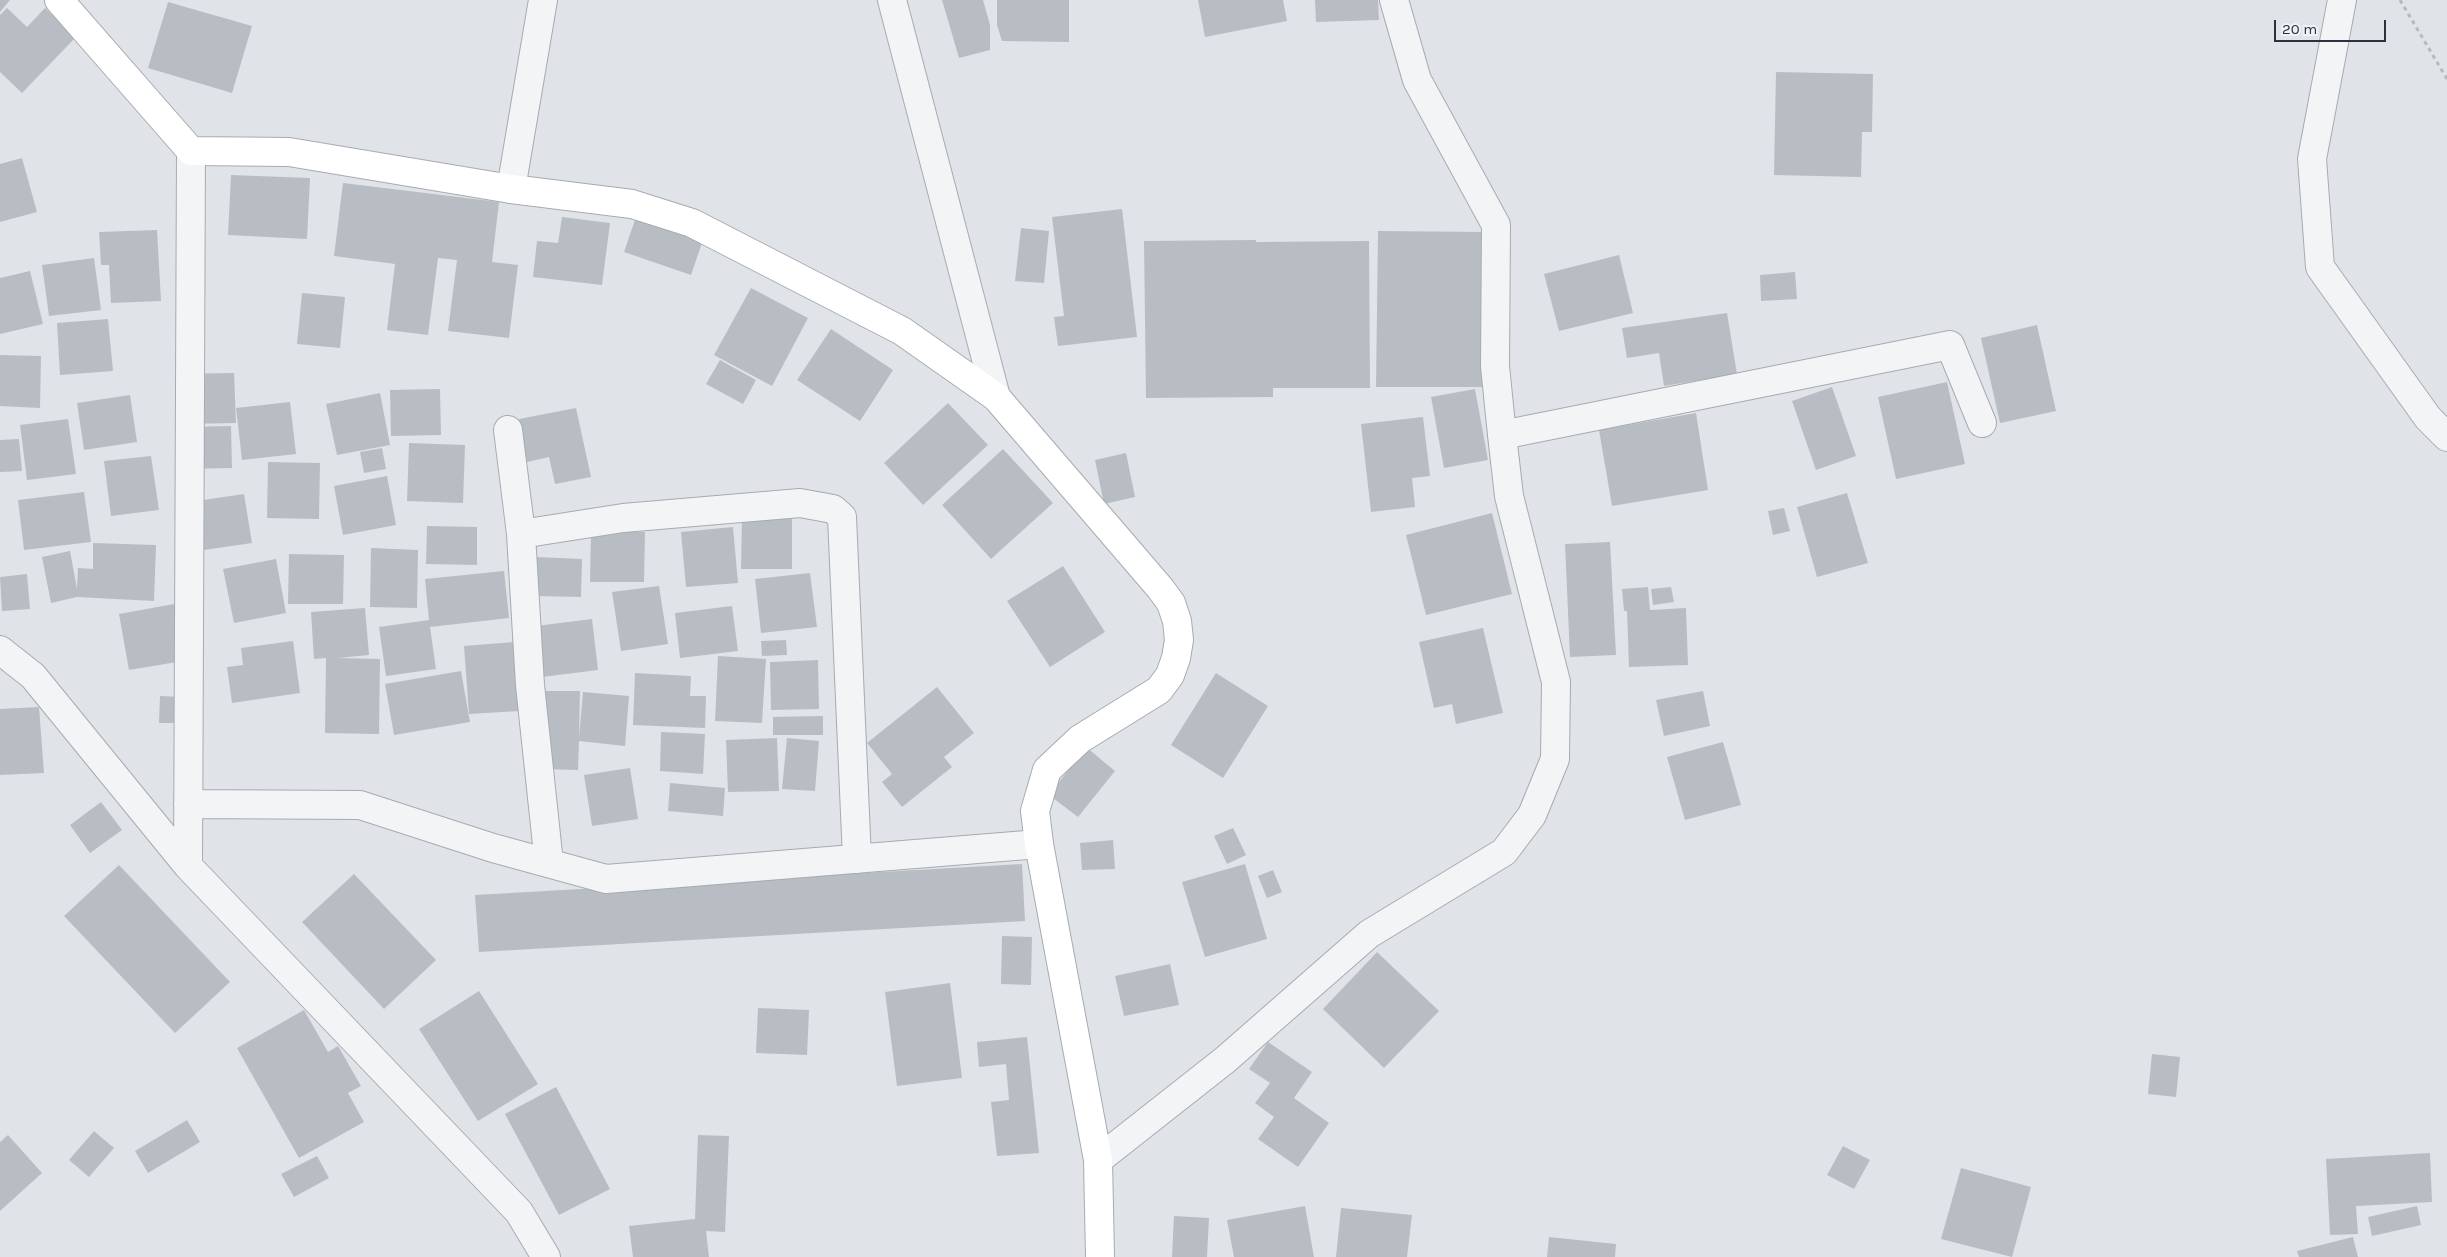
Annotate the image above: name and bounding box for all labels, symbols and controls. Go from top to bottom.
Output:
scale bar [2277,10,2390,42]
text: 20 m [2282,20,2317,38]

